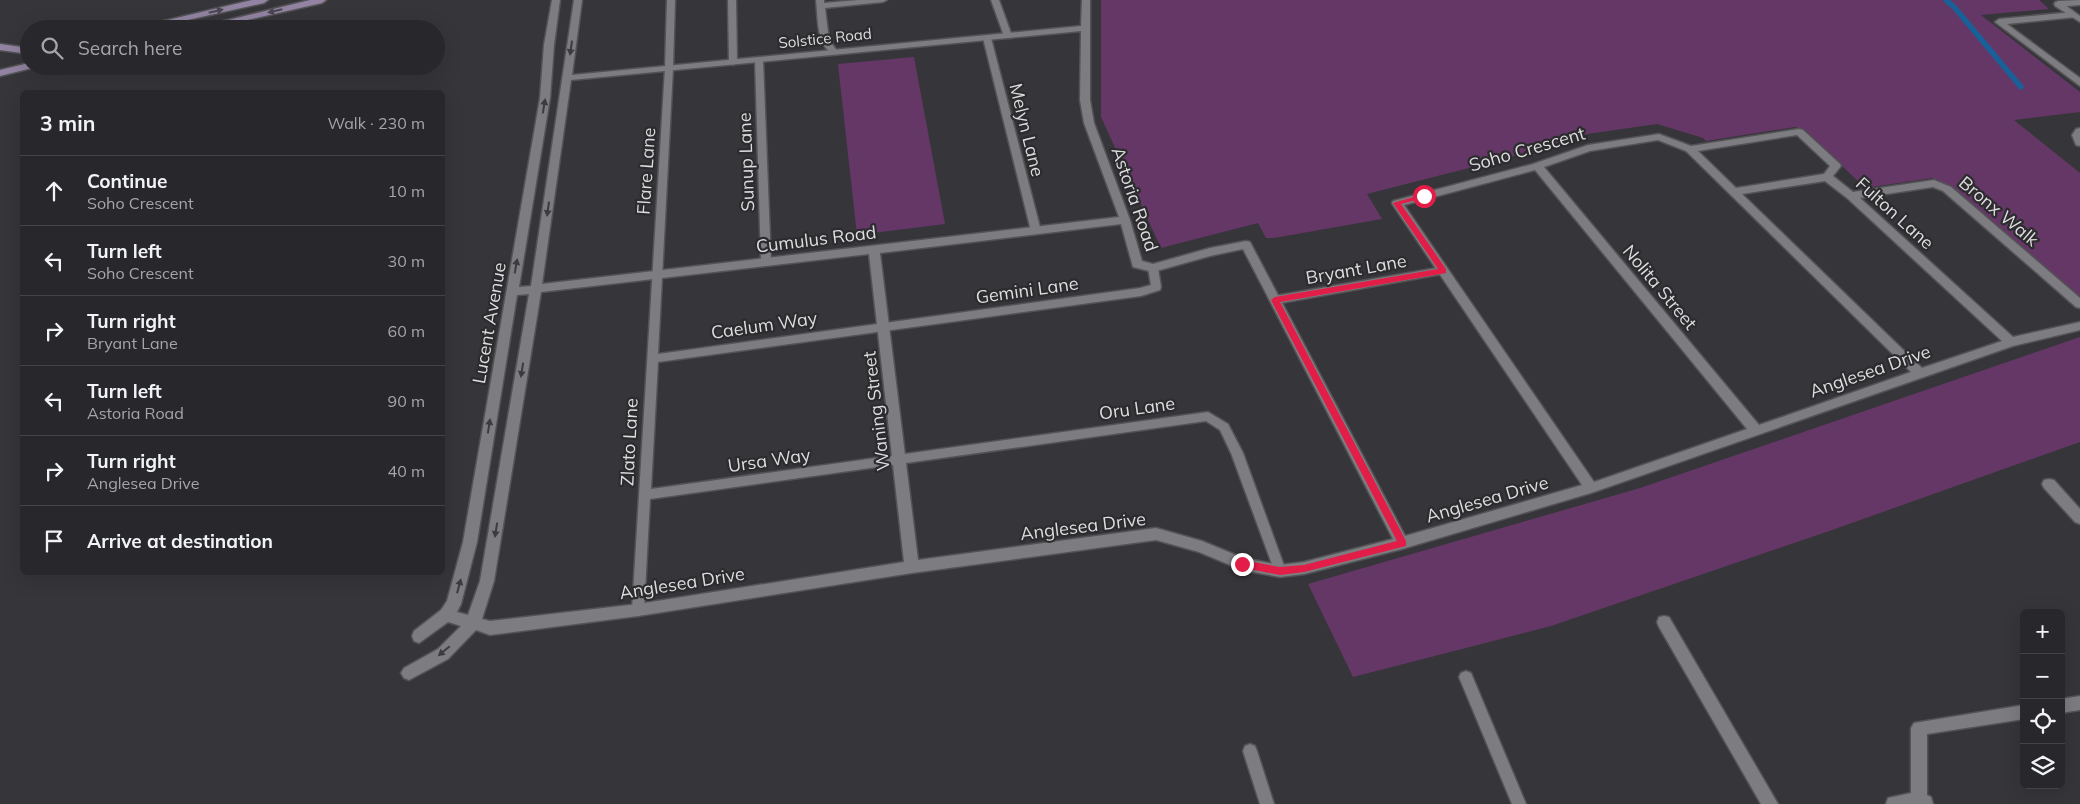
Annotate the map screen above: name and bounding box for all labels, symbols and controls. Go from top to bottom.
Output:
one-way arrow [208,7,223,15]
one-way arrow [267,7,282,15]
search box [20,20,445,75]
street label: Solstice Road [777,24,873,52]
icon: search [38,34,66,62]
text: Search here [78,36,182,60]
one-way arrow [567,41,575,57]
street label: Melyn Lane [1004,81,1050,179]
one-way arrow [540,98,548,114]
text: 3 min [40,110,95,136]
street label: Sunup Lane [733,112,759,212]
text: Walk · 230 m [327,113,425,133]
street label: Soho Crescent [1466,121,1588,177]
street label: Flare Lane [631,127,661,215]
street label: Astoria Road [1106,144,1164,254]
text: Continue [87,169,167,193]
street label: Bronx Walk [1954,171,2044,252]
street label: Fulton Lane [1851,172,1939,254]
icon: ahead [40,177,68,205]
text: 10 m [388,181,425,201]
route start [1413,185,1436,208]
text: Soho Crescent [87,193,194,213]
one-way arrow [543,201,551,217]
street label: Cumulus Road [754,220,878,258]
text: Turn left [87,239,162,263]
street label: Nolita Street [1618,240,1702,334]
icon: left [40,247,68,275]
street label: Bryant Lane [1304,249,1408,289]
text: 30 m [388,251,425,271]
one-way arrow [513,258,521,274]
street label: Lucent Avenue [467,261,511,385]
text: Soho Crescent [87,263,194,283]
street label: Gemini Lane [974,271,1080,309]
street label: Caelum Way [709,306,819,344]
text: Turn right [87,309,176,333]
icon: right [40,317,68,345]
text: 60 m [388,321,425,341]
text: Bryant Lane [87,333,178,353]
street label: Anglesea Drive [1806,340,1934,402]
street label: Waning Street [857,350,895,472]
one-way arrow [518,362,526,378]
text: Turn left [87,379,162,403]
icon: left [40,387,68,415]
text: 90 m [388,391,425,411]
street label: Oru Lane [1098,391,1176,425]
street label: Zlato Lane [615,397,643,487]
text: Astoria Road [87,403,184,423]
one-way arrow [485,418,493,434]
street label: Ursa Way [726,443,812,477]
text: Turn right [87,449,176,473]
icon: right [40,457,68,485]
text: 40 m [388,461,425,481]
street label: Anglesea Drive [1423,471,1551,527]
text: Anglesea Drive [87,473,199,493]
street label: Anglesea Drive [1019,507,1147,545]
one-way arrow [491,522,499,538]
icon: arrive [40,527,68,555]
text: Arrive at destination [87,529,273,553]
route end [1231,553,1254,576]
street label: Anglesea Drive [618,562,746,604]
one-way arrow [455,579,463,594]
map controls [2020,609,2065,789]
button: + [2020,609,2065,654]
one-way arrow [438,646,451,657]
button: − [2020,654,2065,699]
button: locate [2020,699,2065,744]
button: layers [2020,744,2065,789]

